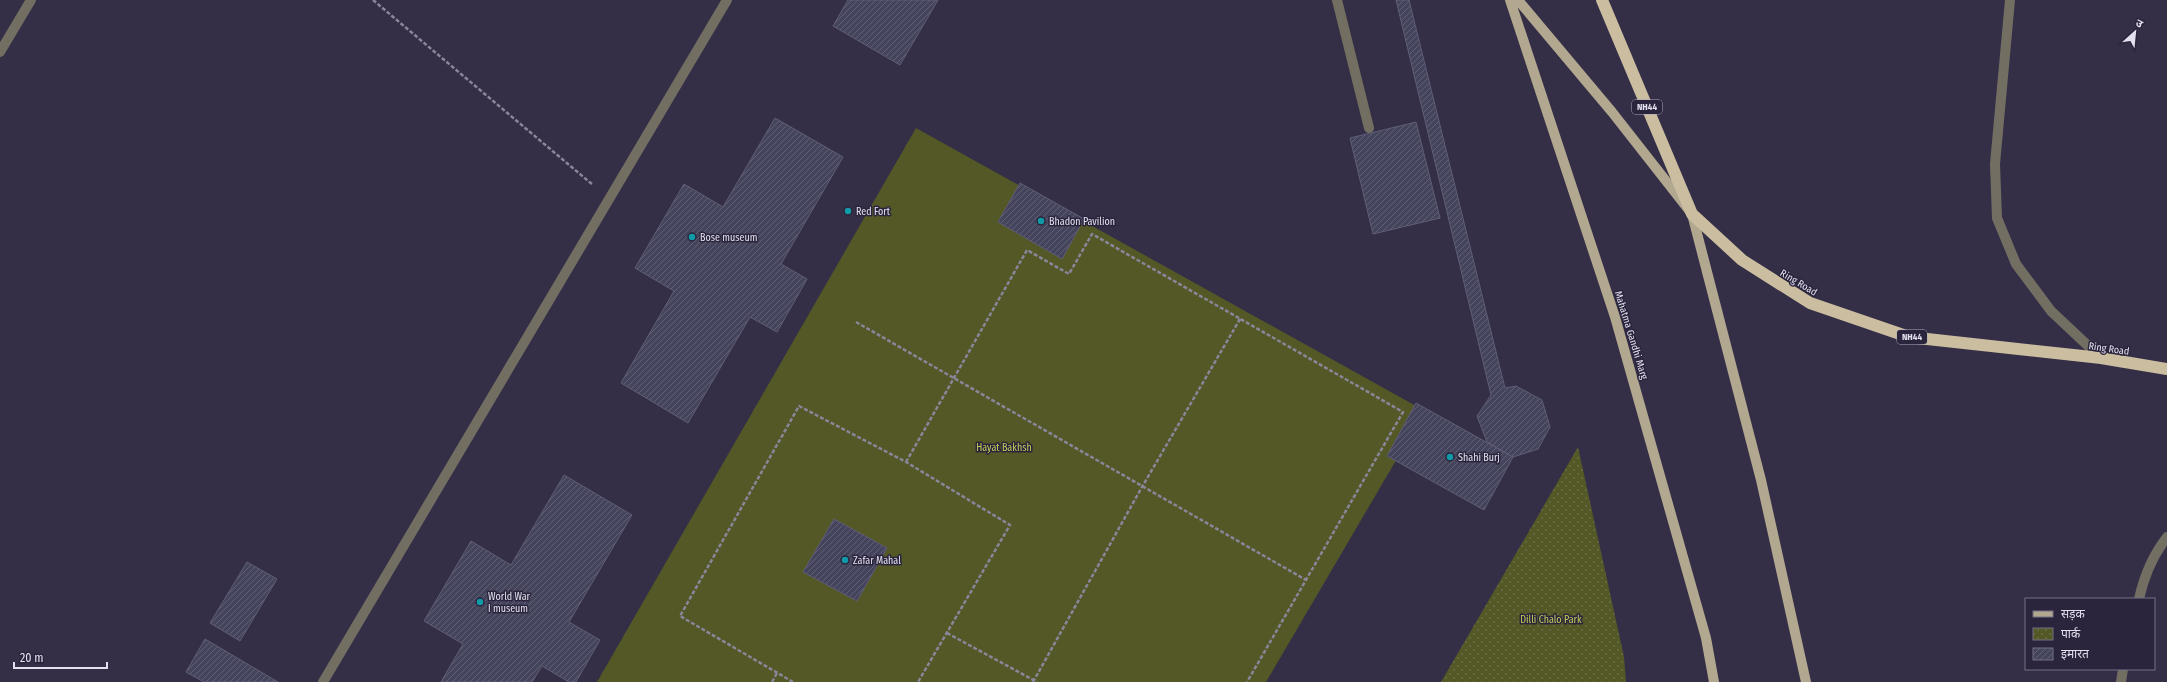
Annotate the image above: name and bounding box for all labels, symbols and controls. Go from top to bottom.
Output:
north arrow [2115,12,2155,52]
text: उ [2133,16,2146,31]
road number: NH44 [1632,100,1662,114]
marker: Red Fort [843,206,853,216]
place label: Red Fort [856,206,891,218]
marker: Bhadon Pavilion [1036,216,1046,226]
place label: Bhadon Pavilion [1049,216,1115,228]
marker: Bose museum [687,232,697,242]
place label: Bose museum [700,232,757,244]
street label: Ring Road [1778,267,1819,299]
street label: Mahatma Gandhi Marg [1612,290,1650,381]
road number: NH44 [1897,330,1927,344]
street label: Ring Road [2088,340,2130,358]
park label: Hayat Bakhsh [976,442,1032,454]
marker: Shahi Burj [1445,452,1455,462]
place label: Shahi Burj [1458,452,1500,464]
marker: Zafar Mahal [840,555,850,565]
place label: Zafar Mahal [853,555,901,567]
place label: World War I museum [488,591,531,615]
marker: World War I museum [475,597,485,607]
legend [2025,598,2155,670]
text: सड़क [2061,607,2086,621]
park label: Dilli Chalo Park [1520,614,1582,626]
text: पार्क [2061,627,2081,641]
scale bar [14,644,107,670]
text: इमारत [2061,647,2090,661]
text: 20 m [20,651,44,665]

